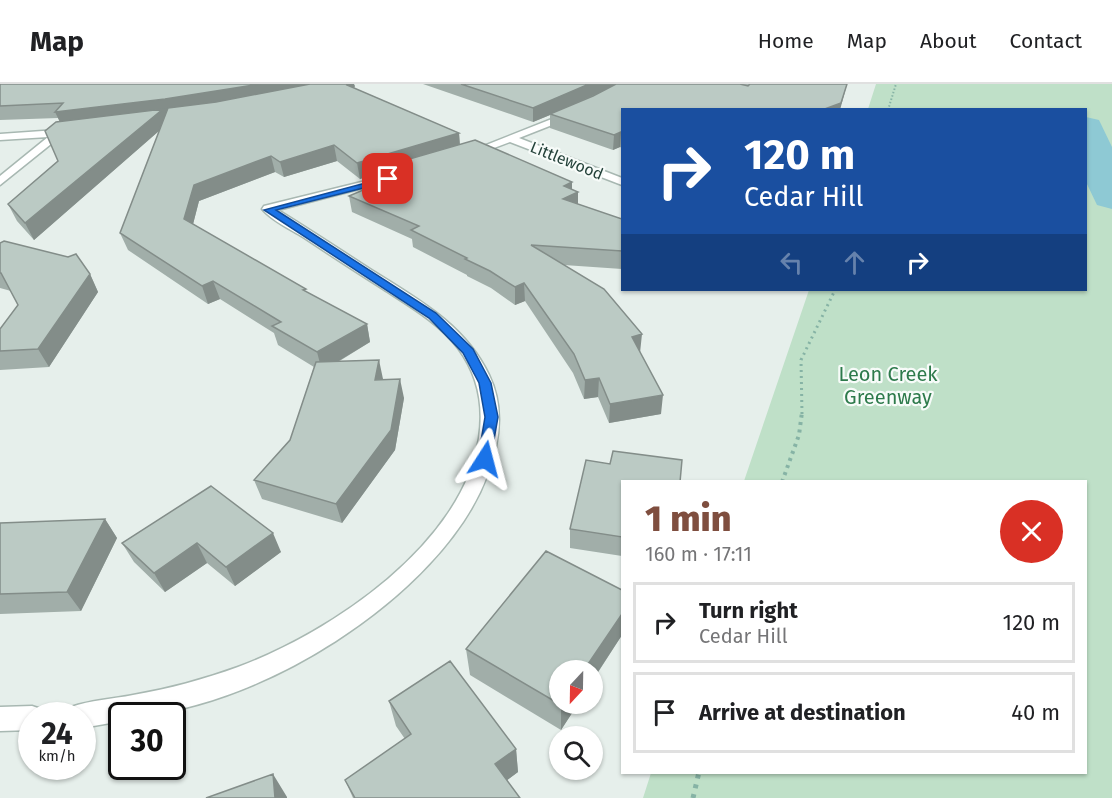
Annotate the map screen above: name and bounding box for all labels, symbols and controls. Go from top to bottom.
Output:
text: Map [30,25,84,58]
text: Home [758,28,814,54]
text: Map [847,28,887,54]
text: About [920,28,977,54]
text: Contact [1010,28,1082,54]
text: 120 m [744,130,855,180]
icon: right [645,132,723,210]
street label: Littlewood [528,137,606,184]
pin [362,153,413,204]
icon: arrive [371,162,404,195]
text: Cedar Hill [744,181,864,213]
icon: left [775,246,808,279]
icon: ahead [838,246,871,279]
icon: right [901,246,934,279]
park label: Leon Creek Greenway [838,362,938,409]
position arrow [453,427,517,491]
text: 1 min [645,497,731,541]
button: close [1000,500,1063,563]
text: 160 m · 17:11 [645,542,752,566]
text: Turn right [699,597,798,624]
icon: right [648,606,681,639]
text: 120 m [1003,609,1060,636]
text: Cedar Hill [699,624,788,648]
north arrow [549,660,603,714]
map controls [549,660,603,780]
icon: arrive [648,696,681,729]
text: Arrive at destination [699,699,906,726]
text: 40 m [1011,699,1060,726]
speed limit sign: 30 [108,702,186,780]
text: 24 [41,716,73,752]
button: search [549,726,603,780]
text: km/h [38,747,76,765]

